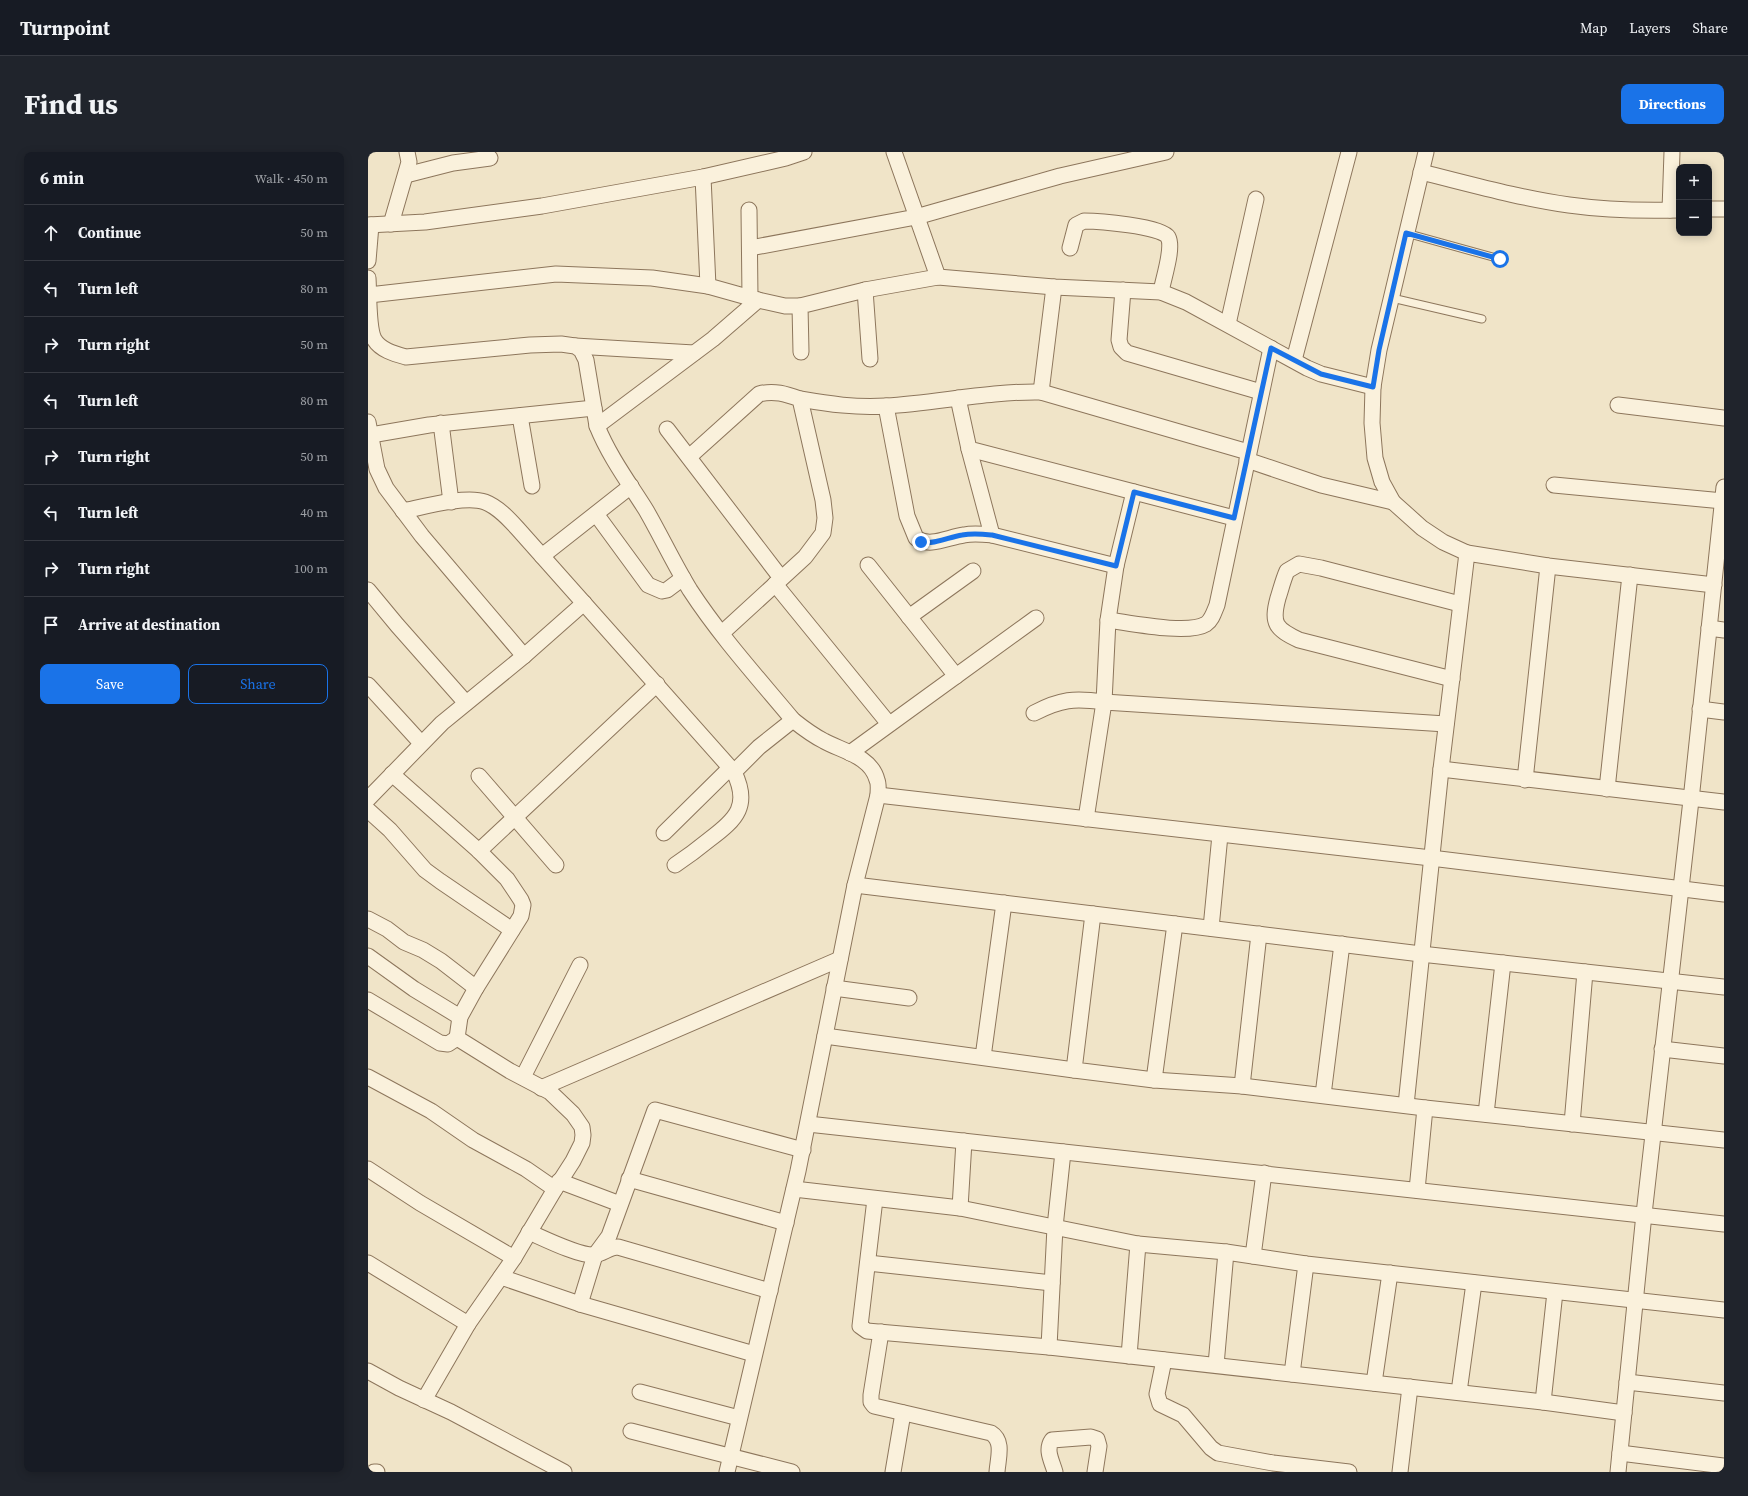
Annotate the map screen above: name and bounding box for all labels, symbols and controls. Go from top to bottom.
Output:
text: Turnpoint [20,15,110,41]
text: Map [1580,18,1607,38]
text: Layers [1629,18,1671,38]
text: Share [1693,18,1728,38]
button: Directions [1621,84,1724,124]
text: Find us [24,85,118,123]
map controls [1676,164,1712,236]
button: + [1676,164,1712,200]
text: 6 min [40,166,84,190]
text: Walk · 450 m [255,170,328,187]
button: − [1676,200,1712,236]
icon: ahead [40,222,62,244]
text: Continue [78,222,141,243]
text: 50 m [300,224,328,241]
route start [1491,250,1509,268]
icon: left [40,278,62,300]
text: Turn left [78,278,138,299]
text: 80 m [300,280,328,297]
icon: right [40,334,62,356]
text: Turn right [78,334,150,355]
text: 50 m [300,336,328,353]
icon: left [40,390,62,412]
text: Turn left [78,390,138,411]
text: 80 m [300,392,328,409]
icon: right [40,446,62,468]
text: Turn right [78,446,150,467]
text: 50 m [300,448,328,465]
icon: left [40,502,62,524]
text: Turn left [78,502,138,523]
text: 40 m [300,504,328,521]
route end [912,533,930,551]
icon: right [40,558,62,580]
text: Turn right [78,558,150,579]
text: 100 m [294,560,328,577]
icon: arrive [40,614,62,636]
text: Arrive at destination [78,614,220,635]
button: Save [40,664,180,704]
button: Share [188,664,328,704]

